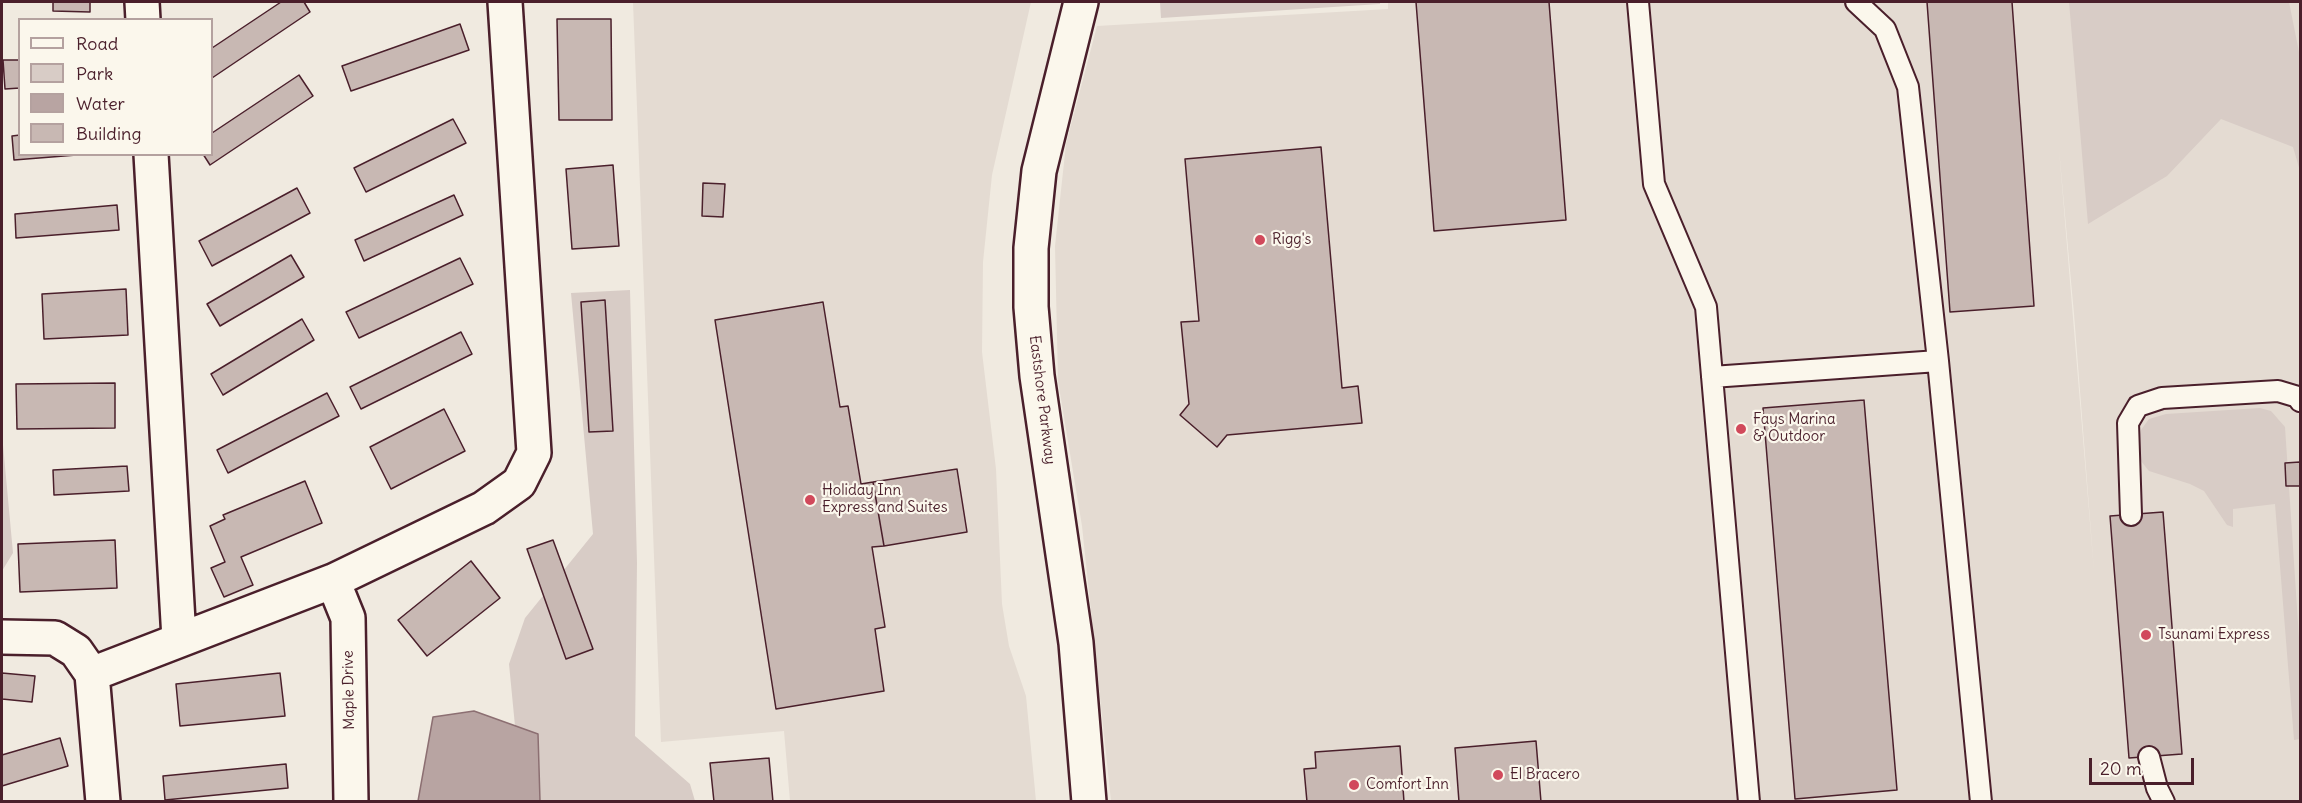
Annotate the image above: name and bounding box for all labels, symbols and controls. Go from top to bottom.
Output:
legend [18,18,213,156]
text: Road [76,32,118,55]
text: Park [76,62,113,85]
text: Water [76,92,125,115]
text: Building [76,122,141,145]
place label: Rigg's [1272,231,1311,249]
marker: Rigg's [1253,233,1267,247]
street label: Eastshore Parkway [1025,334,1059,466]
place label: Fays Marina & Outdoor [1753,411,1836,446]
marker: Fays Marina & Outdoor [1734,422,1748,436]
place label: Holiday Inn Express and Suites [822,482,948,517]
marker: Holiday Inn Express and Suites [803,493,817,507]
place label: Tsunami Express [2158,626,2270,644]
marker: Tsunami Express [2139,628,2153,642]
street label: Maple Drive [339,650,359,730]
scale bar [2092,746,2197,784]
text: 20 m [2100,757,2142,780]
place label: El Bracero [1510,766,1580,784]
marker: El Bracero [1491,768,1505,782]
place label: Comfort Inn [1366,776,1449,794]
marker: Comfort Inn [1347,778,1361,792]

